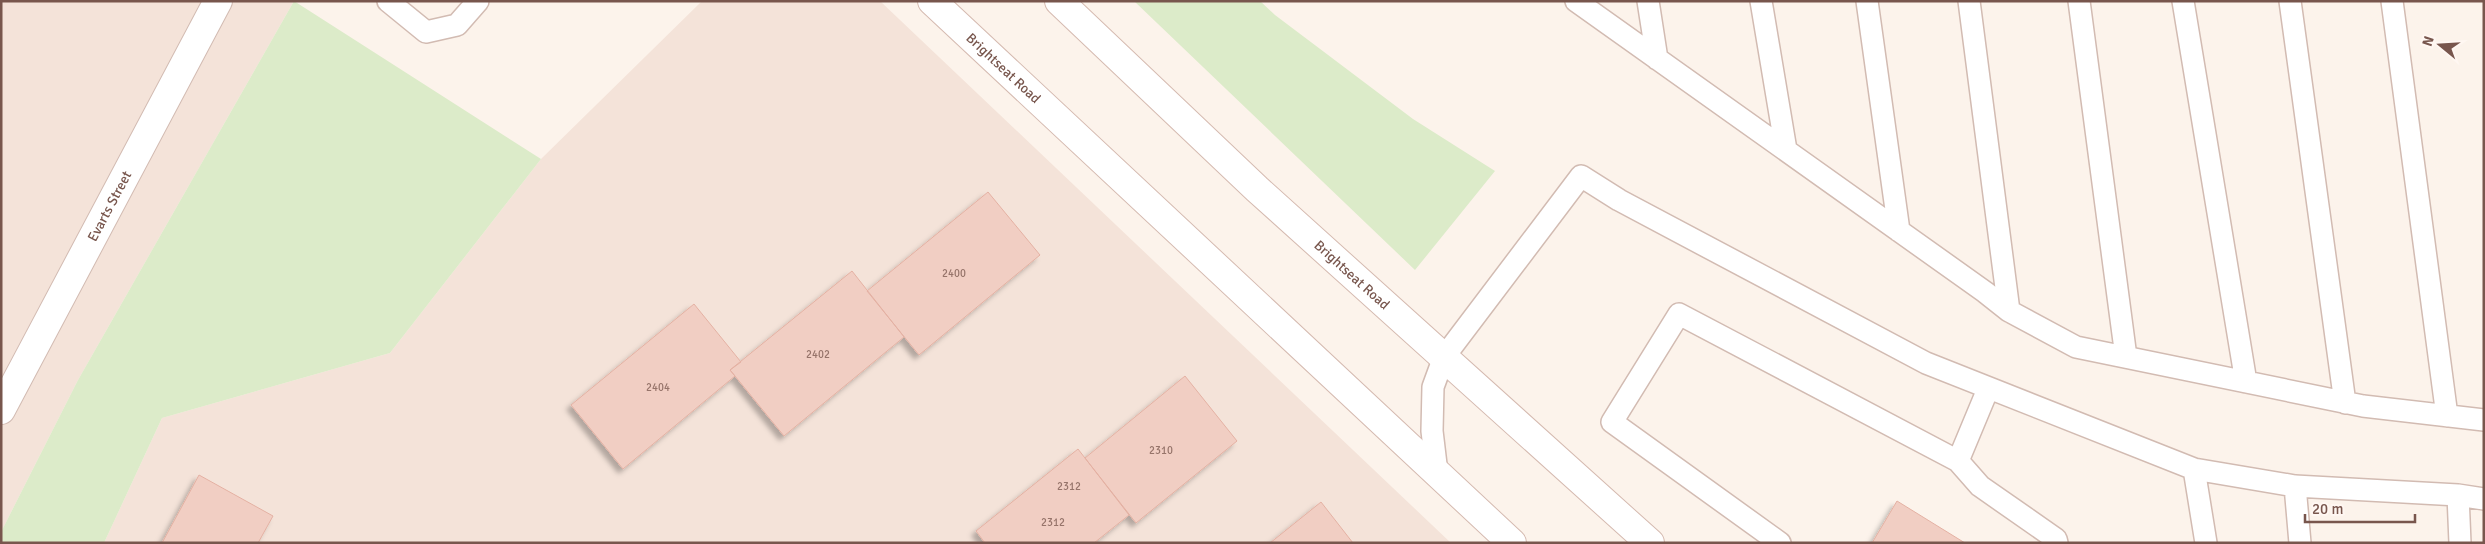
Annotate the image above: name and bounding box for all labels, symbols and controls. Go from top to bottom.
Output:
north arrow [2415,20,2465,70]
street label: Brightseat Road [963,29,1044,107]
text: N [2419,34,2438,48]
street label: Evarts Street [84,168,135,244]
street label: Brightseat Road [1311,237,1393,313]
house number: 2400 [942,267,966,280]
house number: 2402 [806,348,830,361]
house number: 2404 [646,381,670,394]
house number: 2310 [1149,444,1173,457]
house number: 2312 [1057,480,1081,493]
scale bar [2305,492,2415,524]
text: 20 m [2312,500,2343,518]
house number: 2312 [1041,516,1065,529]

